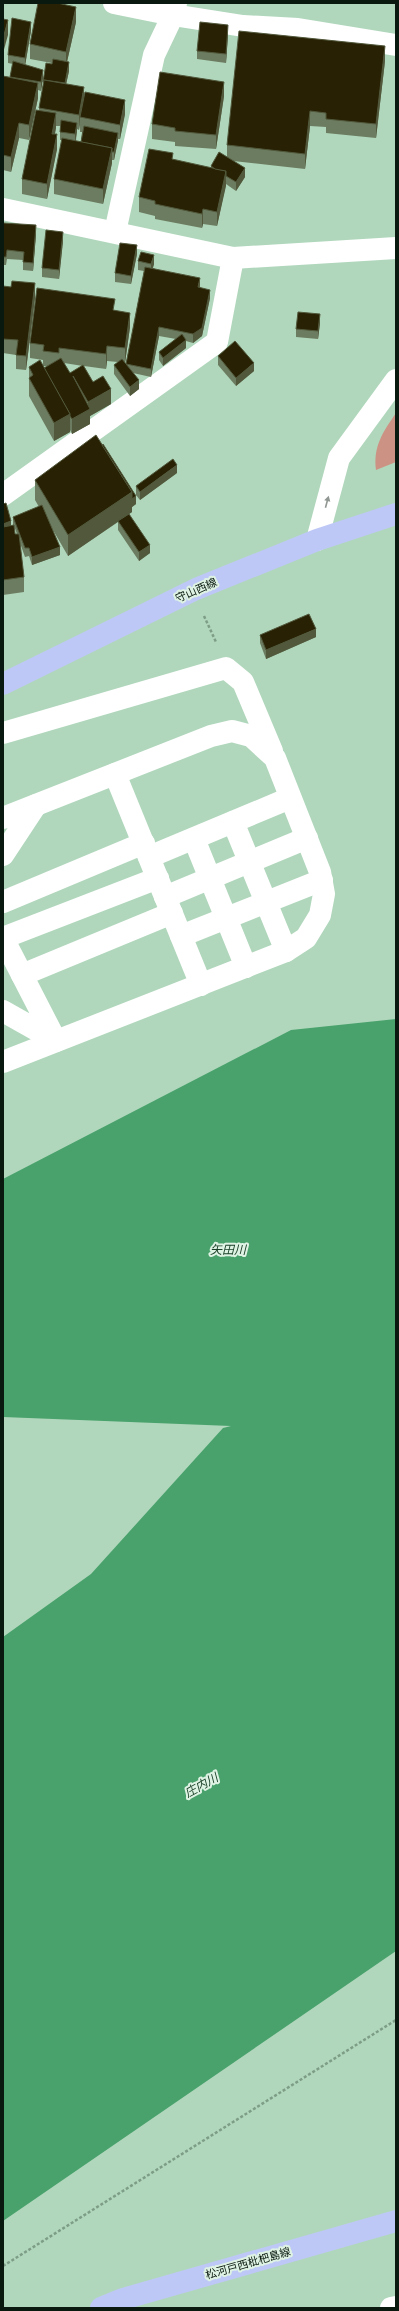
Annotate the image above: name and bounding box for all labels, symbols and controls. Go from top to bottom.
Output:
one-way arrow [324,496,330,508]
street label: 守山西線 [173,575,219,605]
water label: 矢田川 [210,1242,248,1257]
water label: 庄内川 [182,1769,222,1800]
street label: 松河戸西枇杷島線 [204,2244,292,2282]

